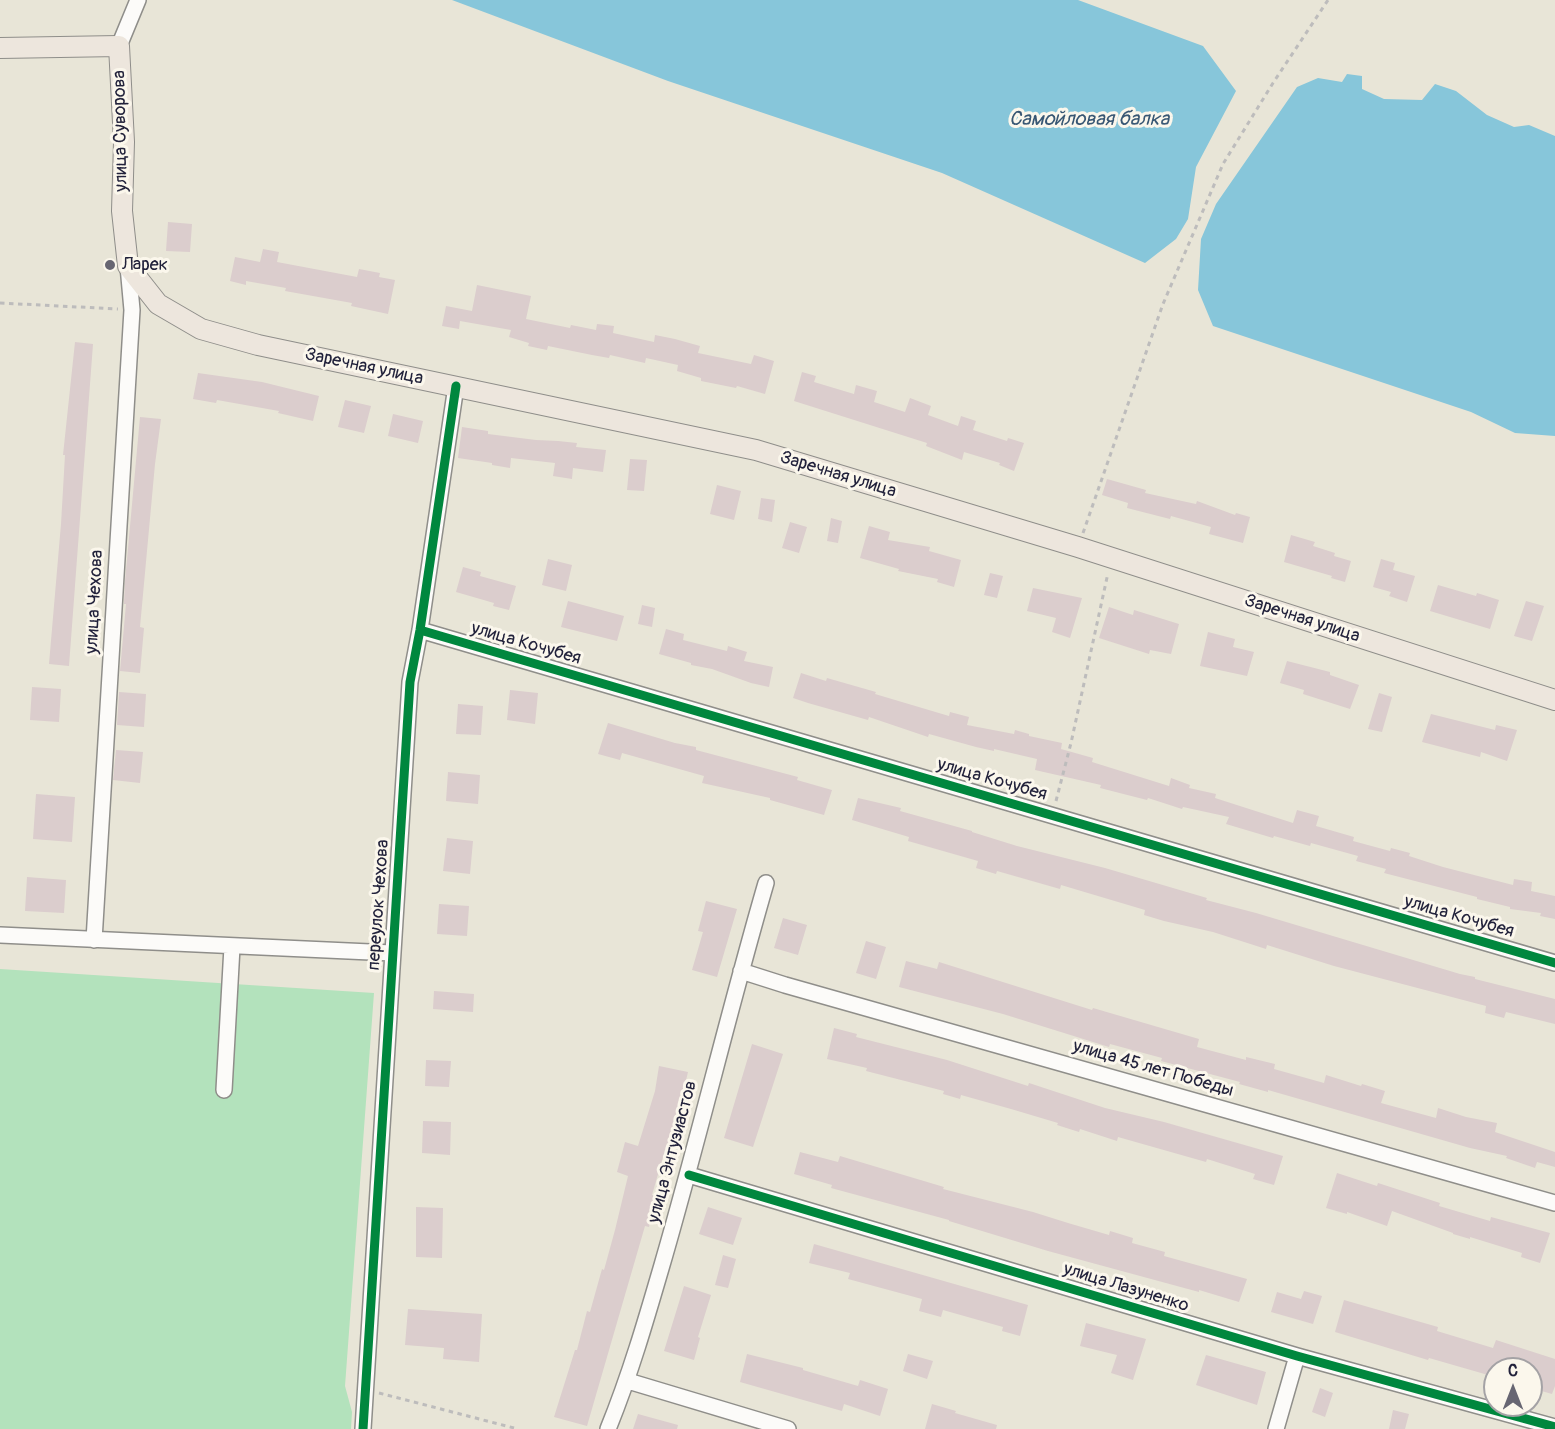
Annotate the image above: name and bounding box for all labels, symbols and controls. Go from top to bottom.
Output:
street label: улица Суворова [109,70,133,192]
water label: Самойловая балка [1009,108,1169,132]
place label: Ларек [122,254,168,276]
marker: Ларек [103,258,117,272]
street label: Заречная улица [303,344,425,390]
street label: Заречная улица [777,447,899,503]
street label: улица Чехова [81,549,109,655]
street label: Заречная улица [1242,590,1362,648]
street label: улица Кочубея [469,618,583,670]
street label: улица Кочубея [935,754,1049,806]
street label: переулок Чехова [364,839,394,971]
street label: улица Кочубея [1402,891,1516,943]
street label: улица 45 лет Победы [1070,1036,1236,1102]
street label: улица Энтузиастов [644,1078,702,1226]
street label: улица Лазуненко [1061,1259,1191,1317]
north arrow [1483,1357,1543,1417]
text: С [1508,1361,1518,1381]

